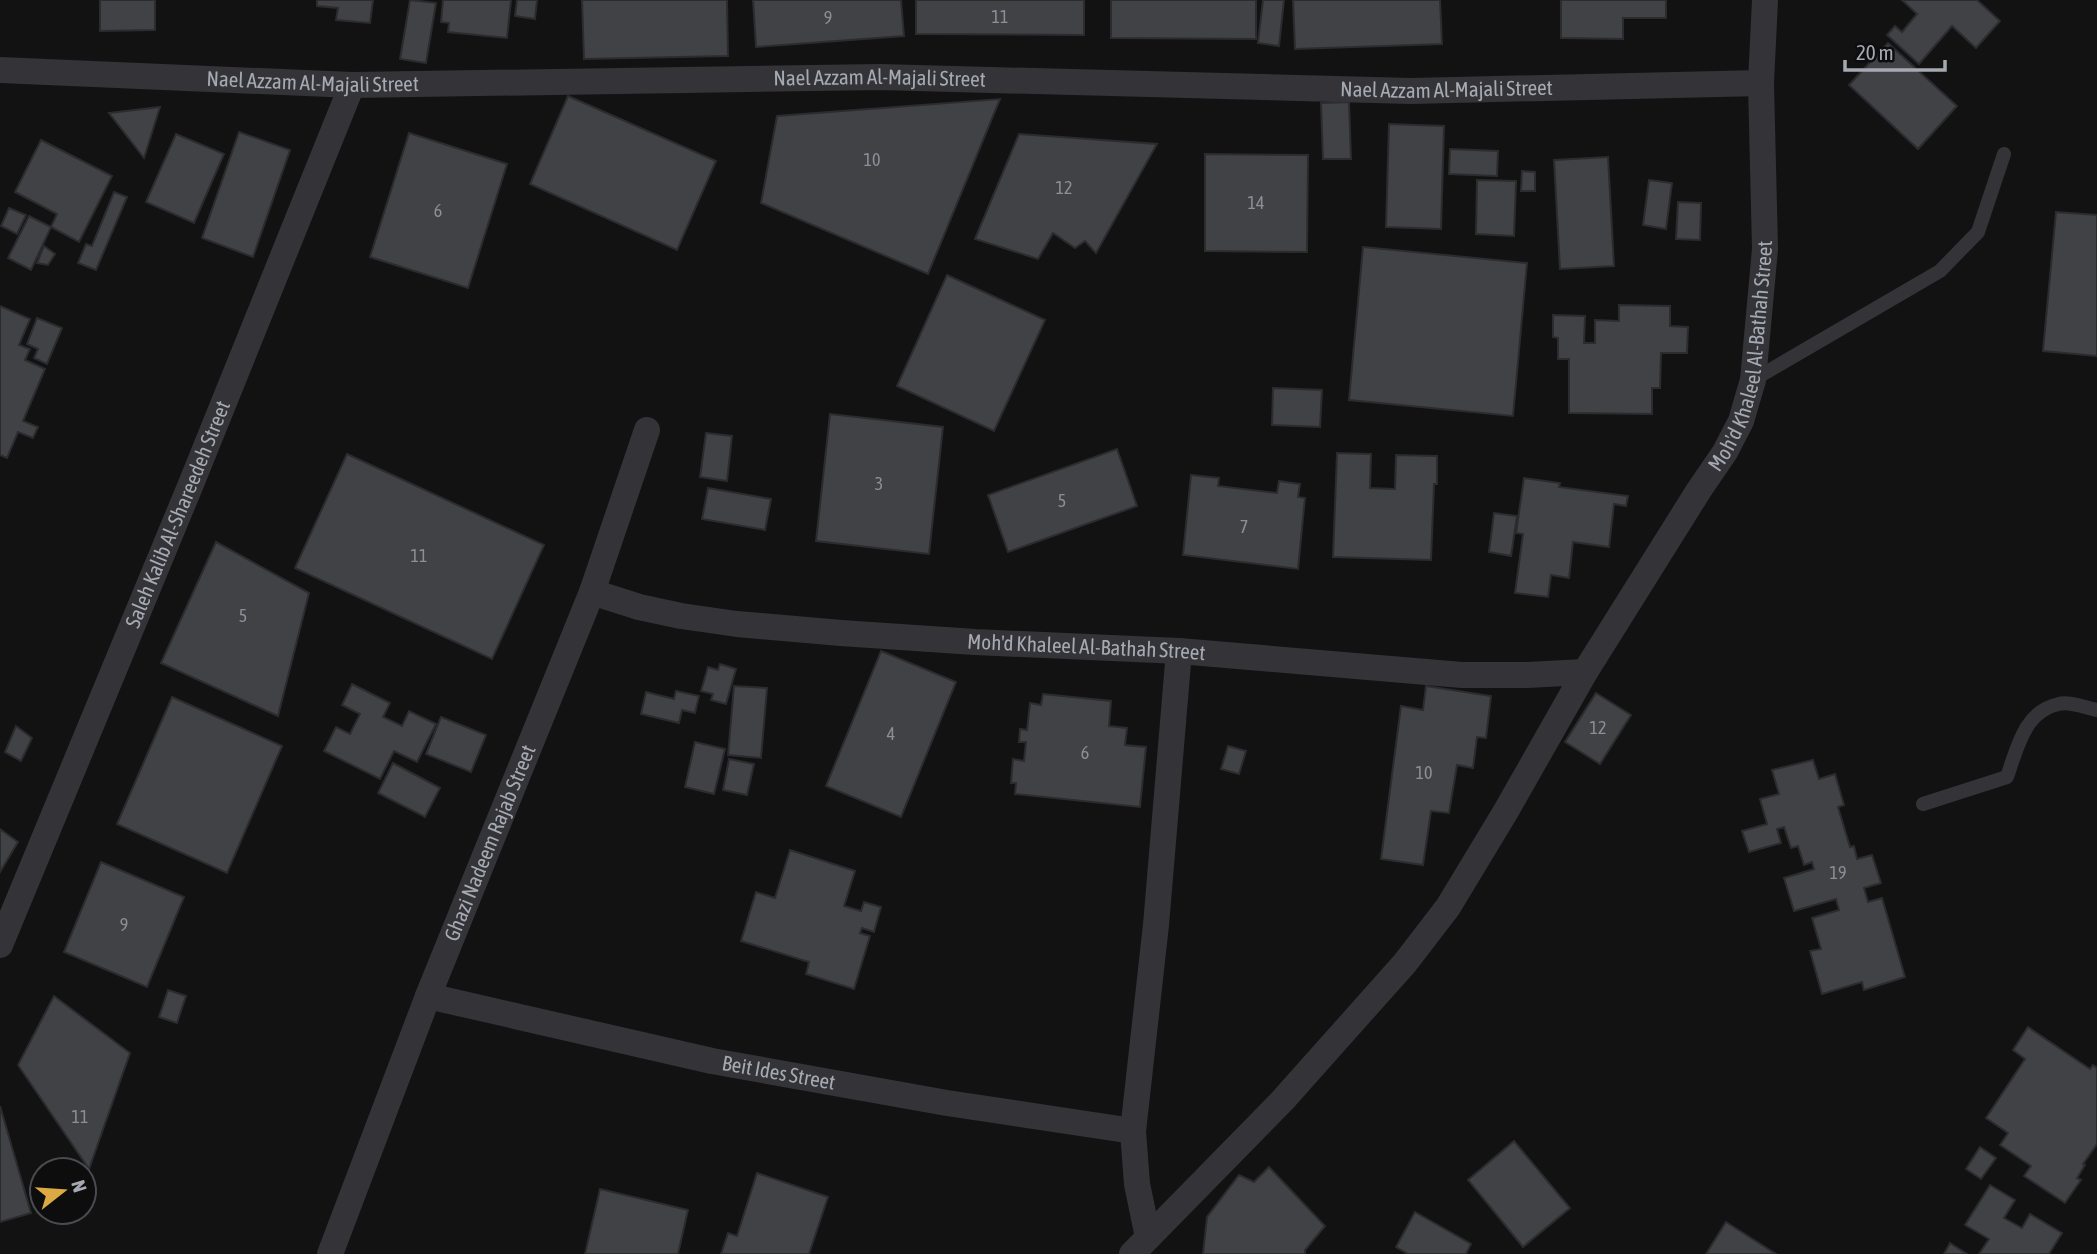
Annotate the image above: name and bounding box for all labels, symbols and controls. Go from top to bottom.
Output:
house number: 11 [992,6,1008,27]
house number: 9 [824,7,832,28]
scale bar [1845,28,1945,72]
text: 20 m [1856,40,1894,64]
street label: Nael Azzam Al-Majali Street [773,64,986,91]
street label: Nael Azzam Al-Majali Street [206,66,419,96]
street label: Nael Azzam Al-Majali Street [1340,75,1553,102]
house number: 10 [864,149,880,170]
house number: 12 [1056,177,1072,198]
house number: 14 [1248,192,1264,213]
house number: 6 [434,200,442,221]
street label: Moh'd Khaleel Al-Bathah Street [1703,240,1776,475]
street label: Saleh Kalib Al-Shareedeh Street [120,397,234,631]
house number: 3 [875,473,883,494]
house number: 5 [1058,490,1066,511]
house number: 7 [1240,516,1248,537]
house number: 11 [411,545,427,566]
house number: 5 [239,605,247,626]
street label: Moh'd Khaleel Al-Bathah Street [967,629,1206,664]
house number: 12 [1590,717,1606,738]
house number: 4 [887,723,895,744]
street label: Ghazi Nadeem Rajab Street [439,741,540,944]
house number: 6 [1081,742,1089,763]
house number: 10 [1416,762,1432,783]
house number: 19 [1830,862,1846,883]
house number: 9 [120,914,128,935]
street label: Beit Ides Street [720,1050,837,1094]
house number: 11 [72,1106,88,1127]
north arrow [28,1156,98,1226]
text: N [67,1177,91,1195]

